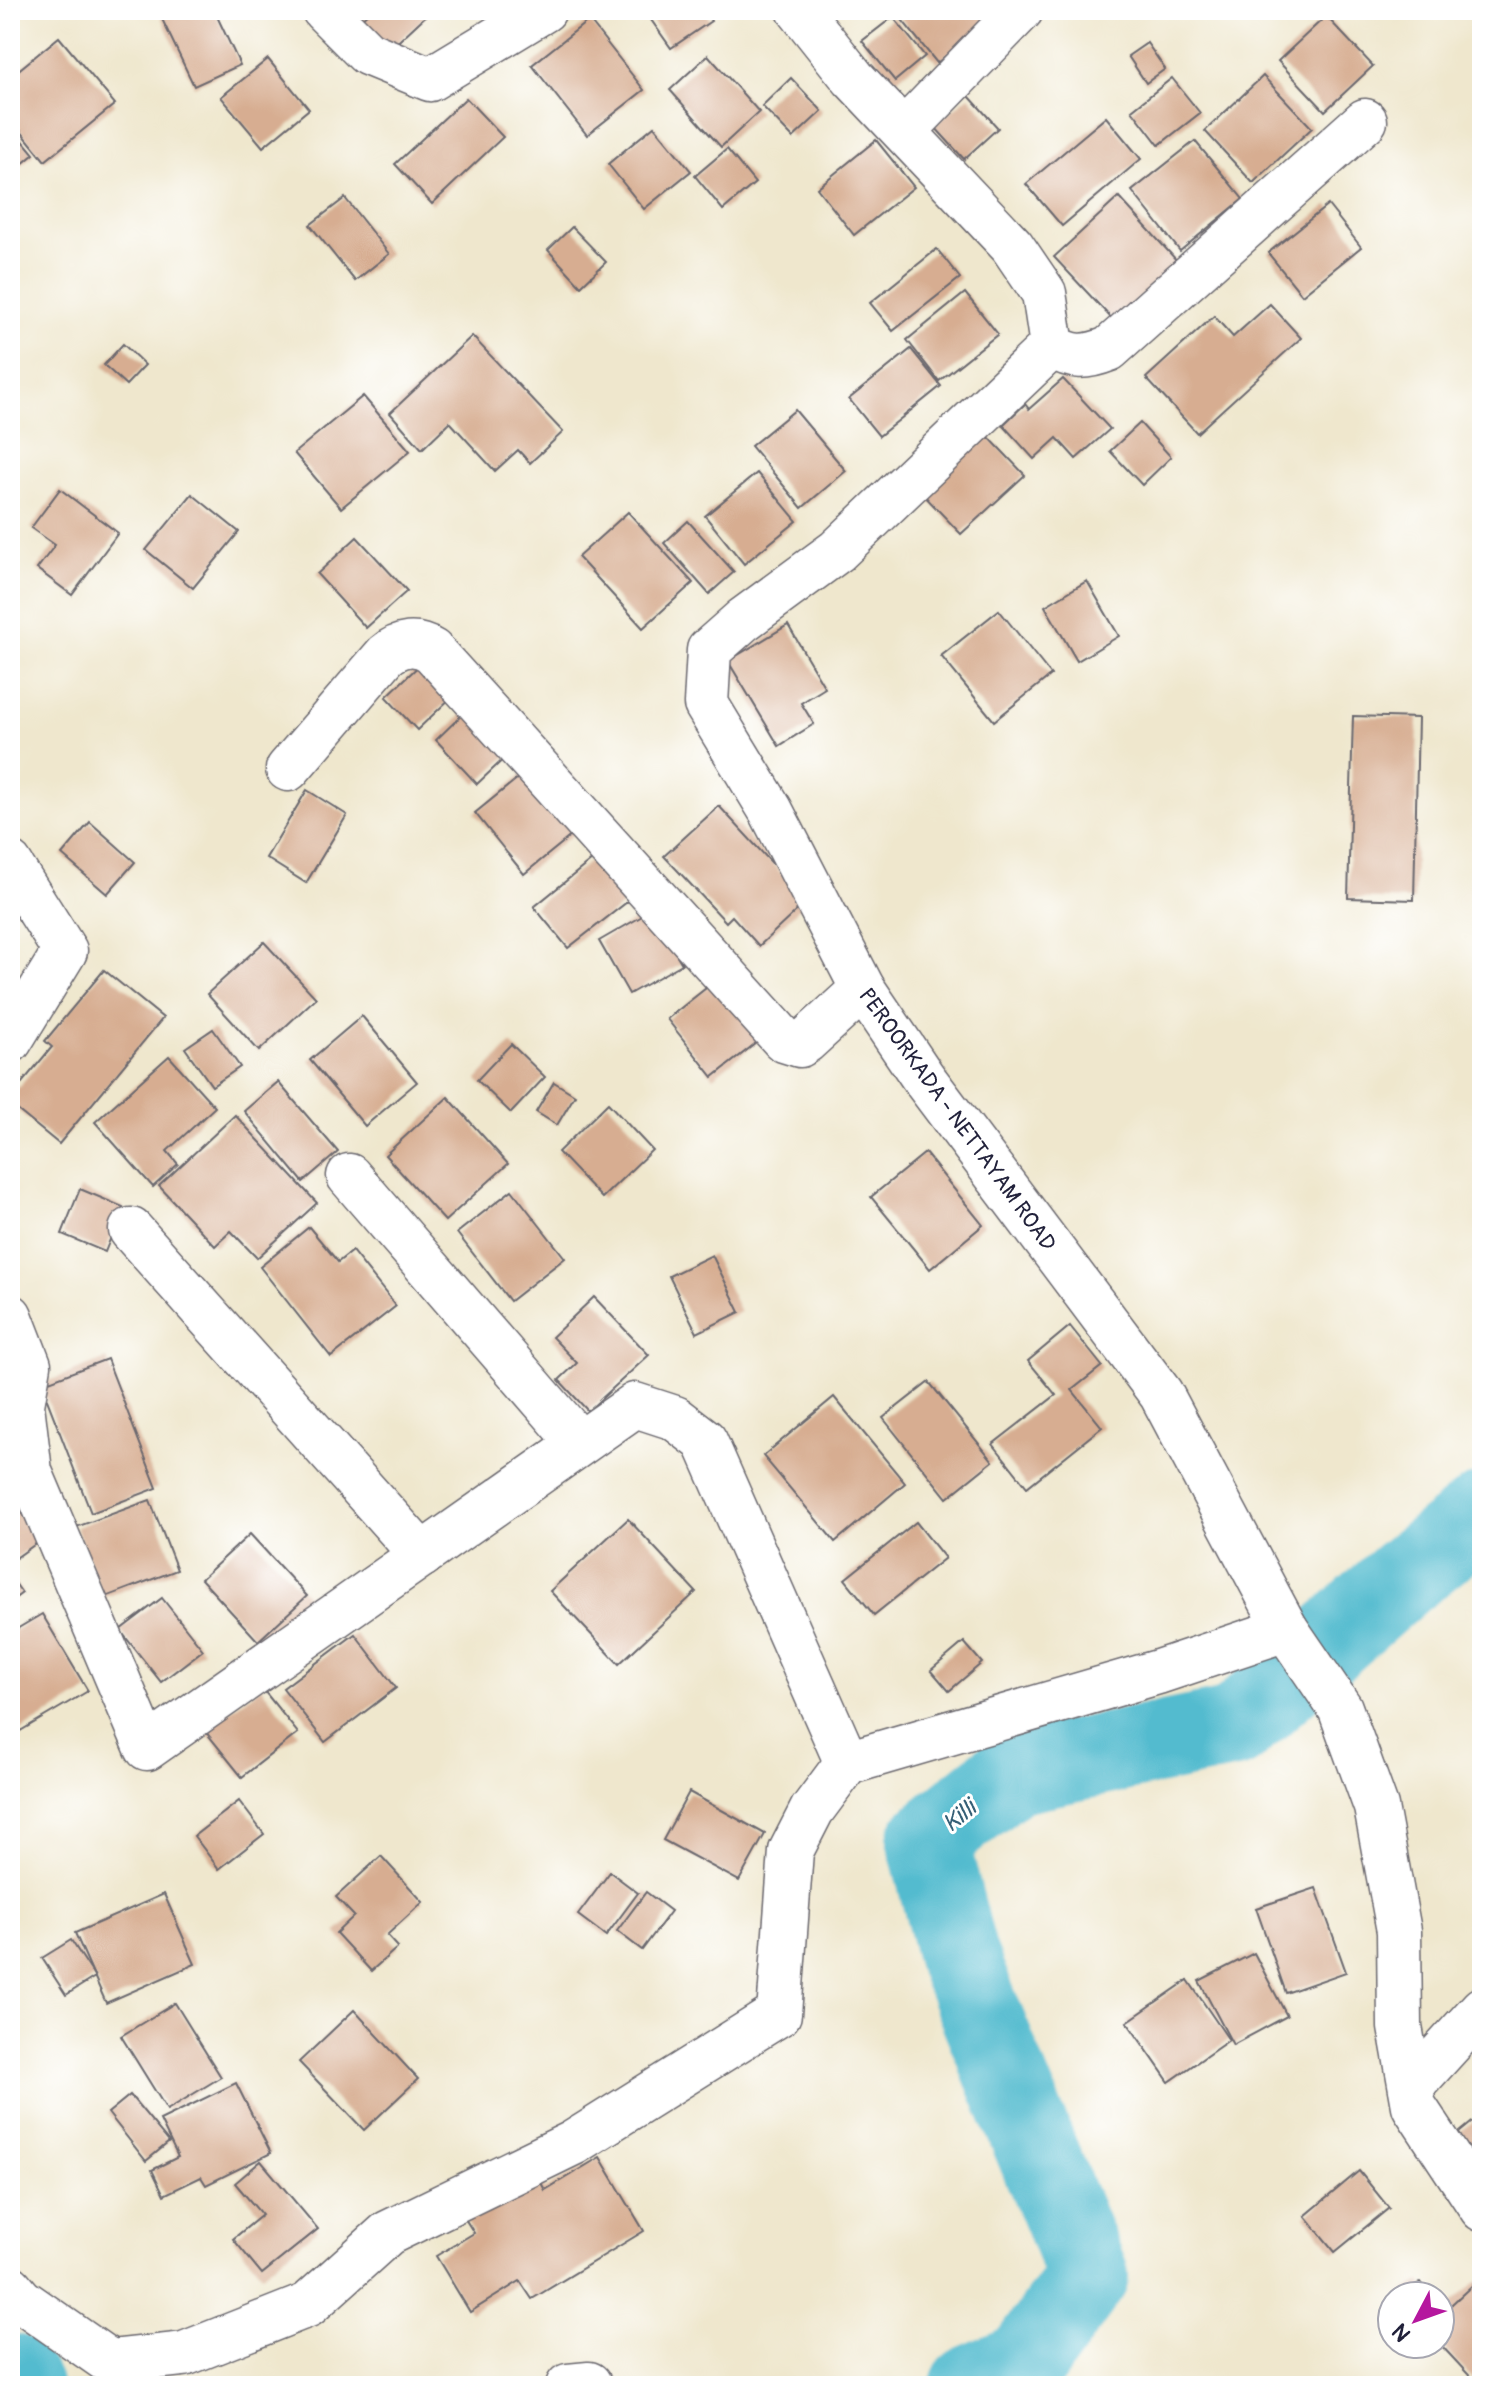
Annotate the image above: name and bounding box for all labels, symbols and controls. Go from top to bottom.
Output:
street label: PEROORKADA - NETTAYAM ROAD [852,983,1062,1257]
water label: Killi [937,1792,985,1838]
north arrow [1376,2280,1456,2360]
text: N [1386,2318,1417,2347]

